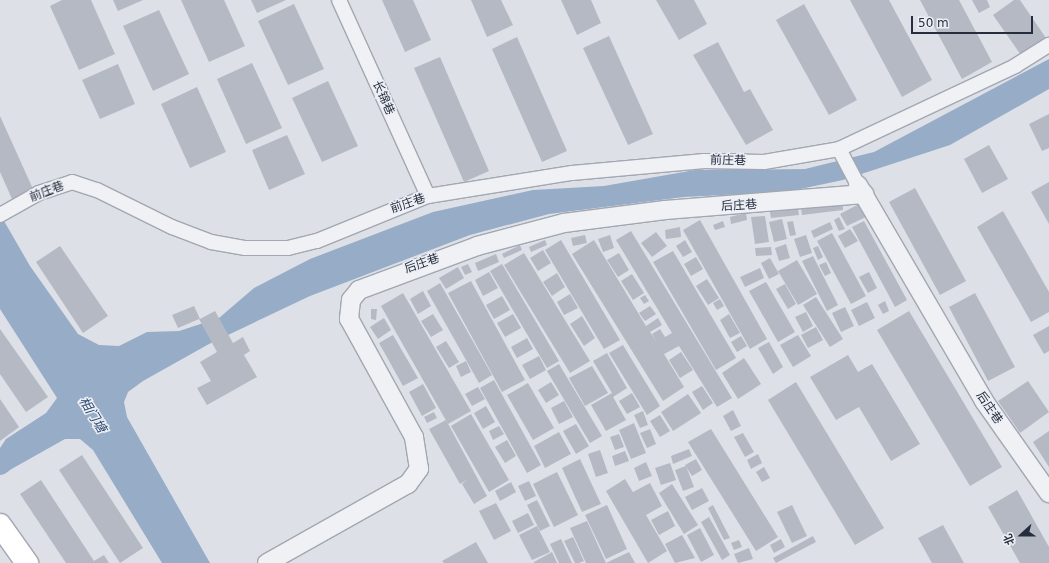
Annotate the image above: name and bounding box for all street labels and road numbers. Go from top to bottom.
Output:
street label: 长锦巷 [369,79,397,117]
street label: 前庄巷 [710,153,746,169]
street label: 前庄巷 [28,179,66,205]
street label: 前庄巷 [389,191,427,217]
street label: 后庄巷 [721,198,757,214]
street label: 后庄巷 [403,251,441,277]
street label: 后庄巷 [973,389,1005,427]

